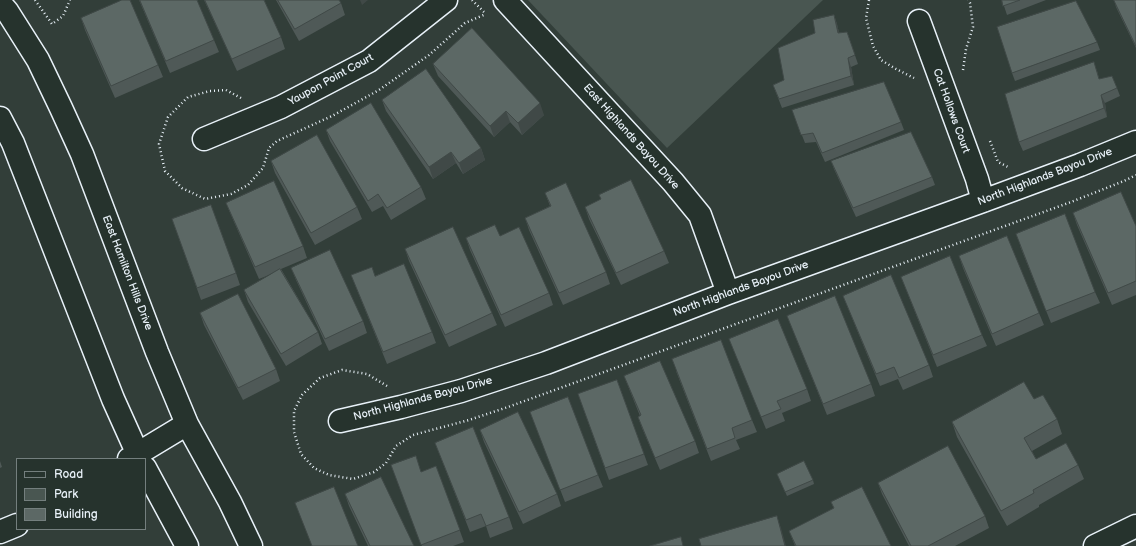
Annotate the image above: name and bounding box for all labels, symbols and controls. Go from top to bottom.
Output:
street label: Yaupon Point Court [286,51,376,109]
street label: Cat Hollows Court [930,67,972,155]
street label: East Highlands Bayou Drive [580,82,682,192]
street label: North Highlands Bayou Drive [976,145,1114,209]
street label: East Hamilton Hills Drive [99,214,155,332]
street label: North Highlands Bayou Drive [671,258,811,320]
street label: North Highlands Bayou Drive [352,374,494,424]
legend [16,458,146,530]
text: Road [54,467,83,482]
text: Park [54,487,78,502]
text: Building [54,507,98,522]

